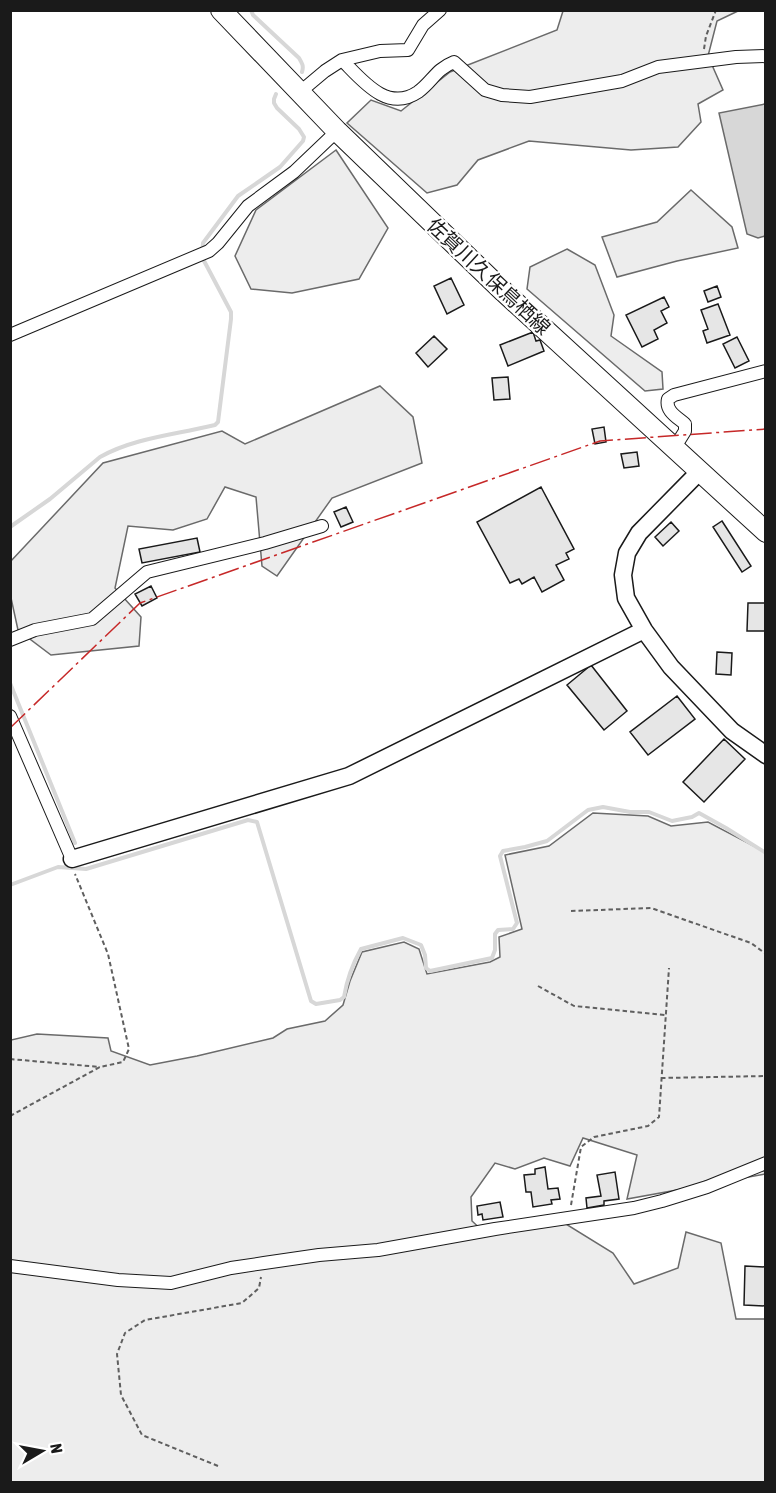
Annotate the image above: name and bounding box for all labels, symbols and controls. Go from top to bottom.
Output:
street label: 佐賀川久保鳥栖線 [423,213,555,339]
north arrow [12,1421,72,1481]
text: N [47,1442,66,1455]

